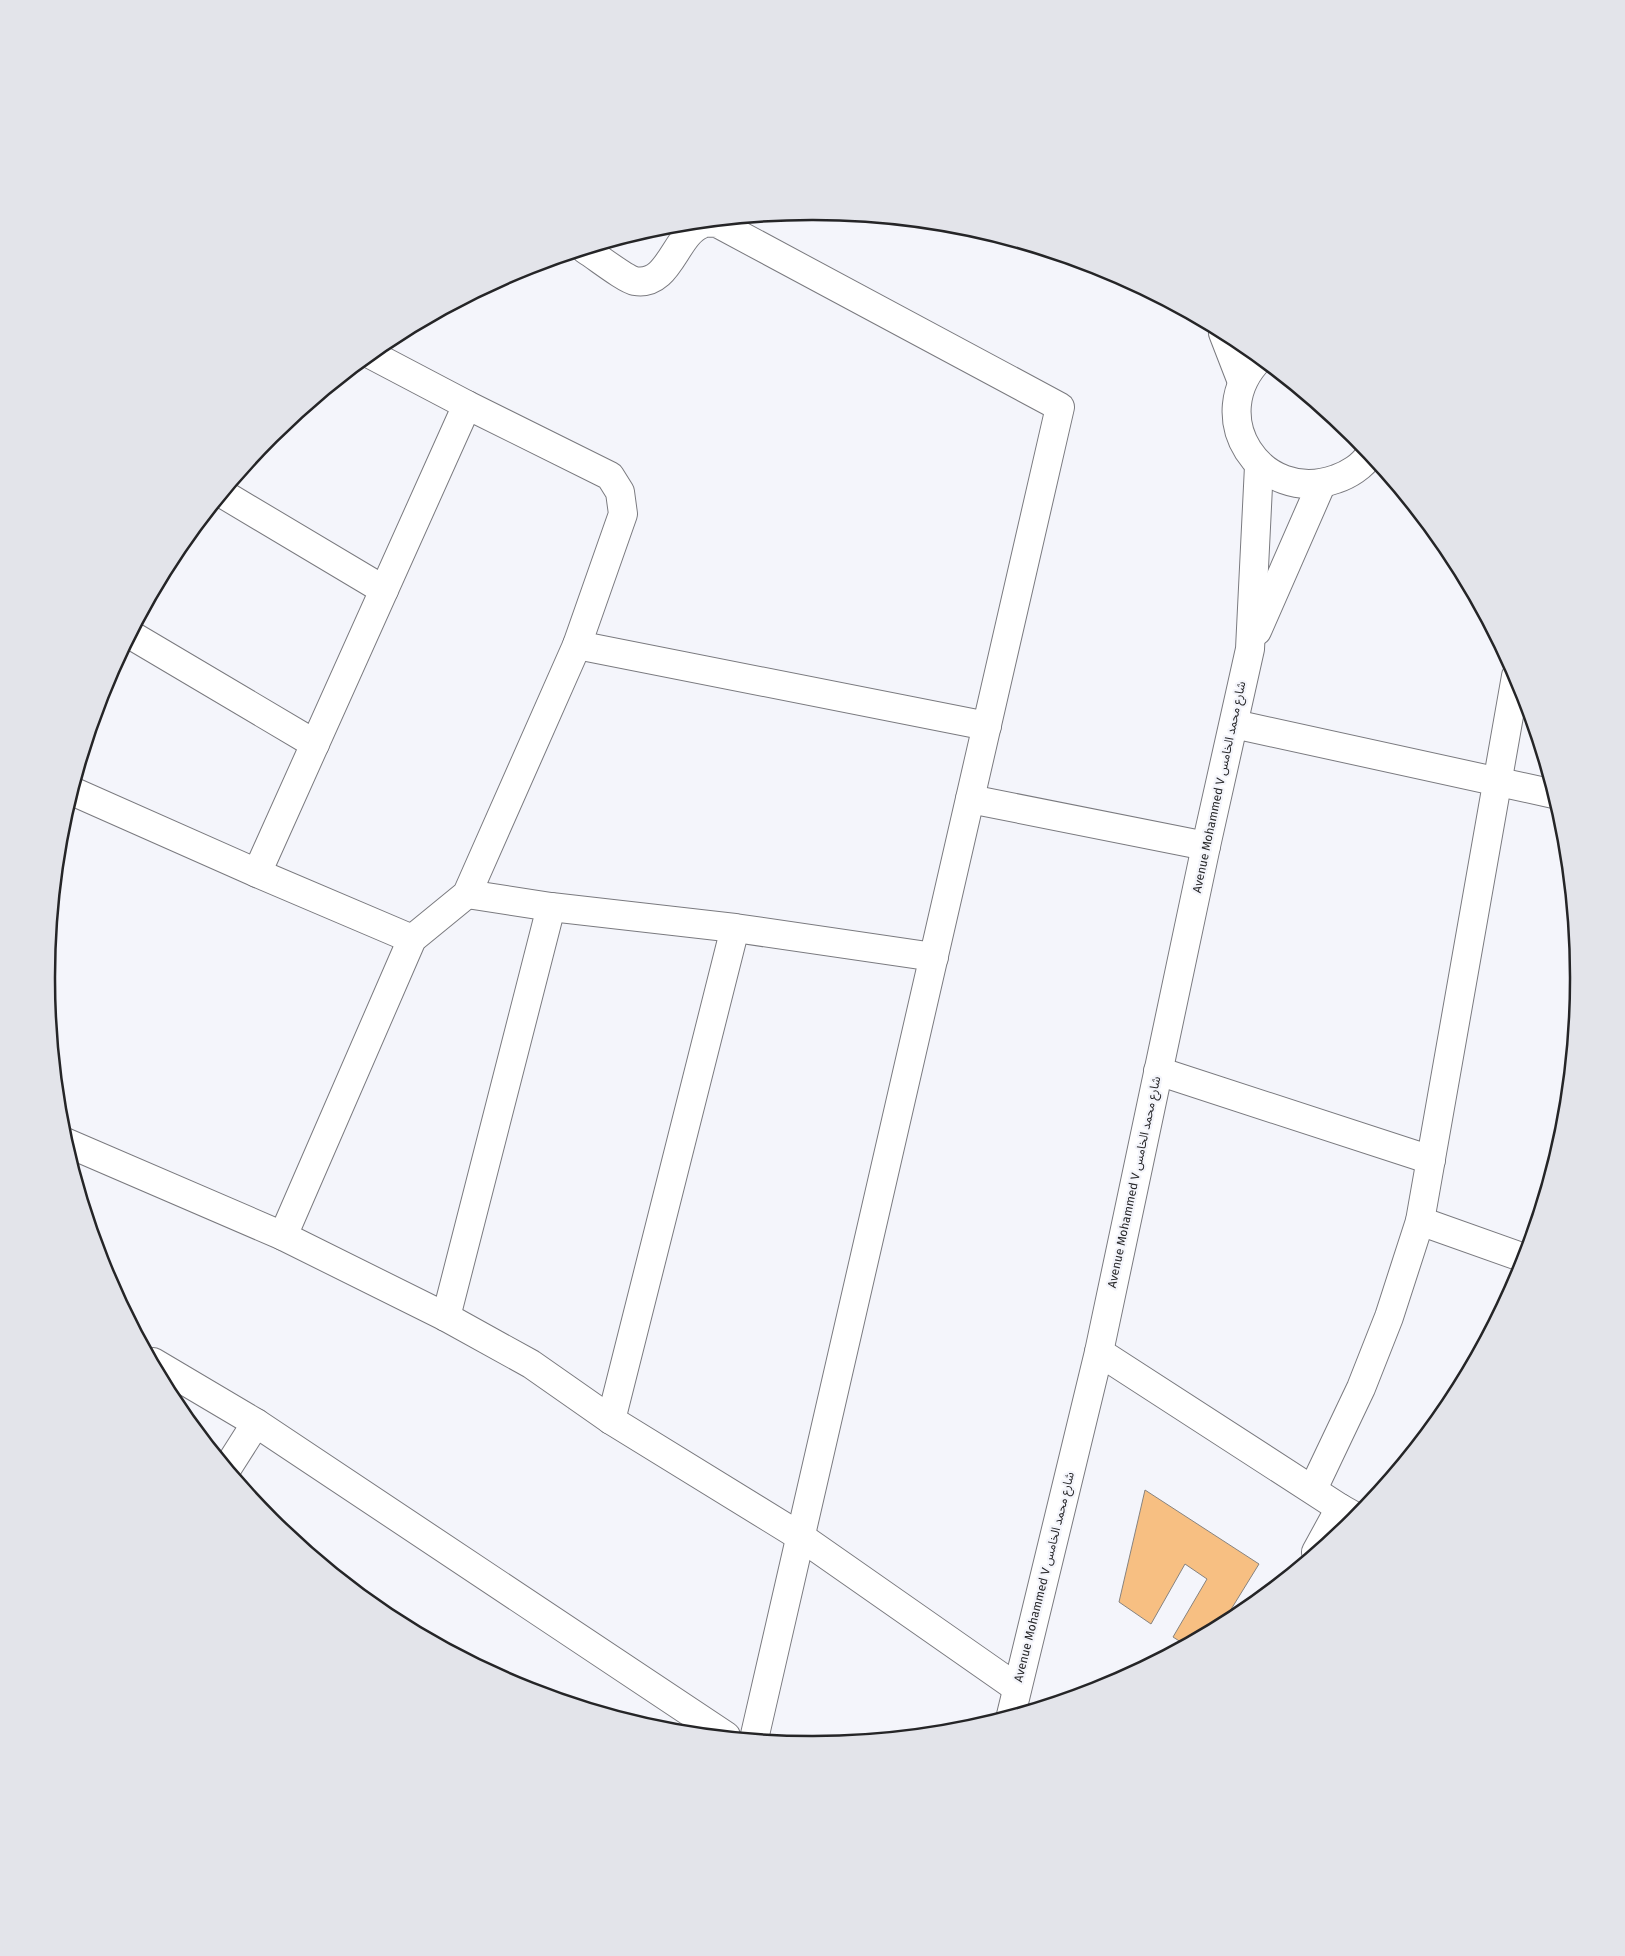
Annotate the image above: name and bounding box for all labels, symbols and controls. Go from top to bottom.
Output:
street label: Avenue Mohammed V شارع محمد الخامس [1190,680,1250,894]
street label: Avenue Mohammed V شارع محمد الخامس [1105,1075,1165,1289]
street label: Avenue Mohammed V شارع محمد الخامس [1011,1471,1079,1684]

